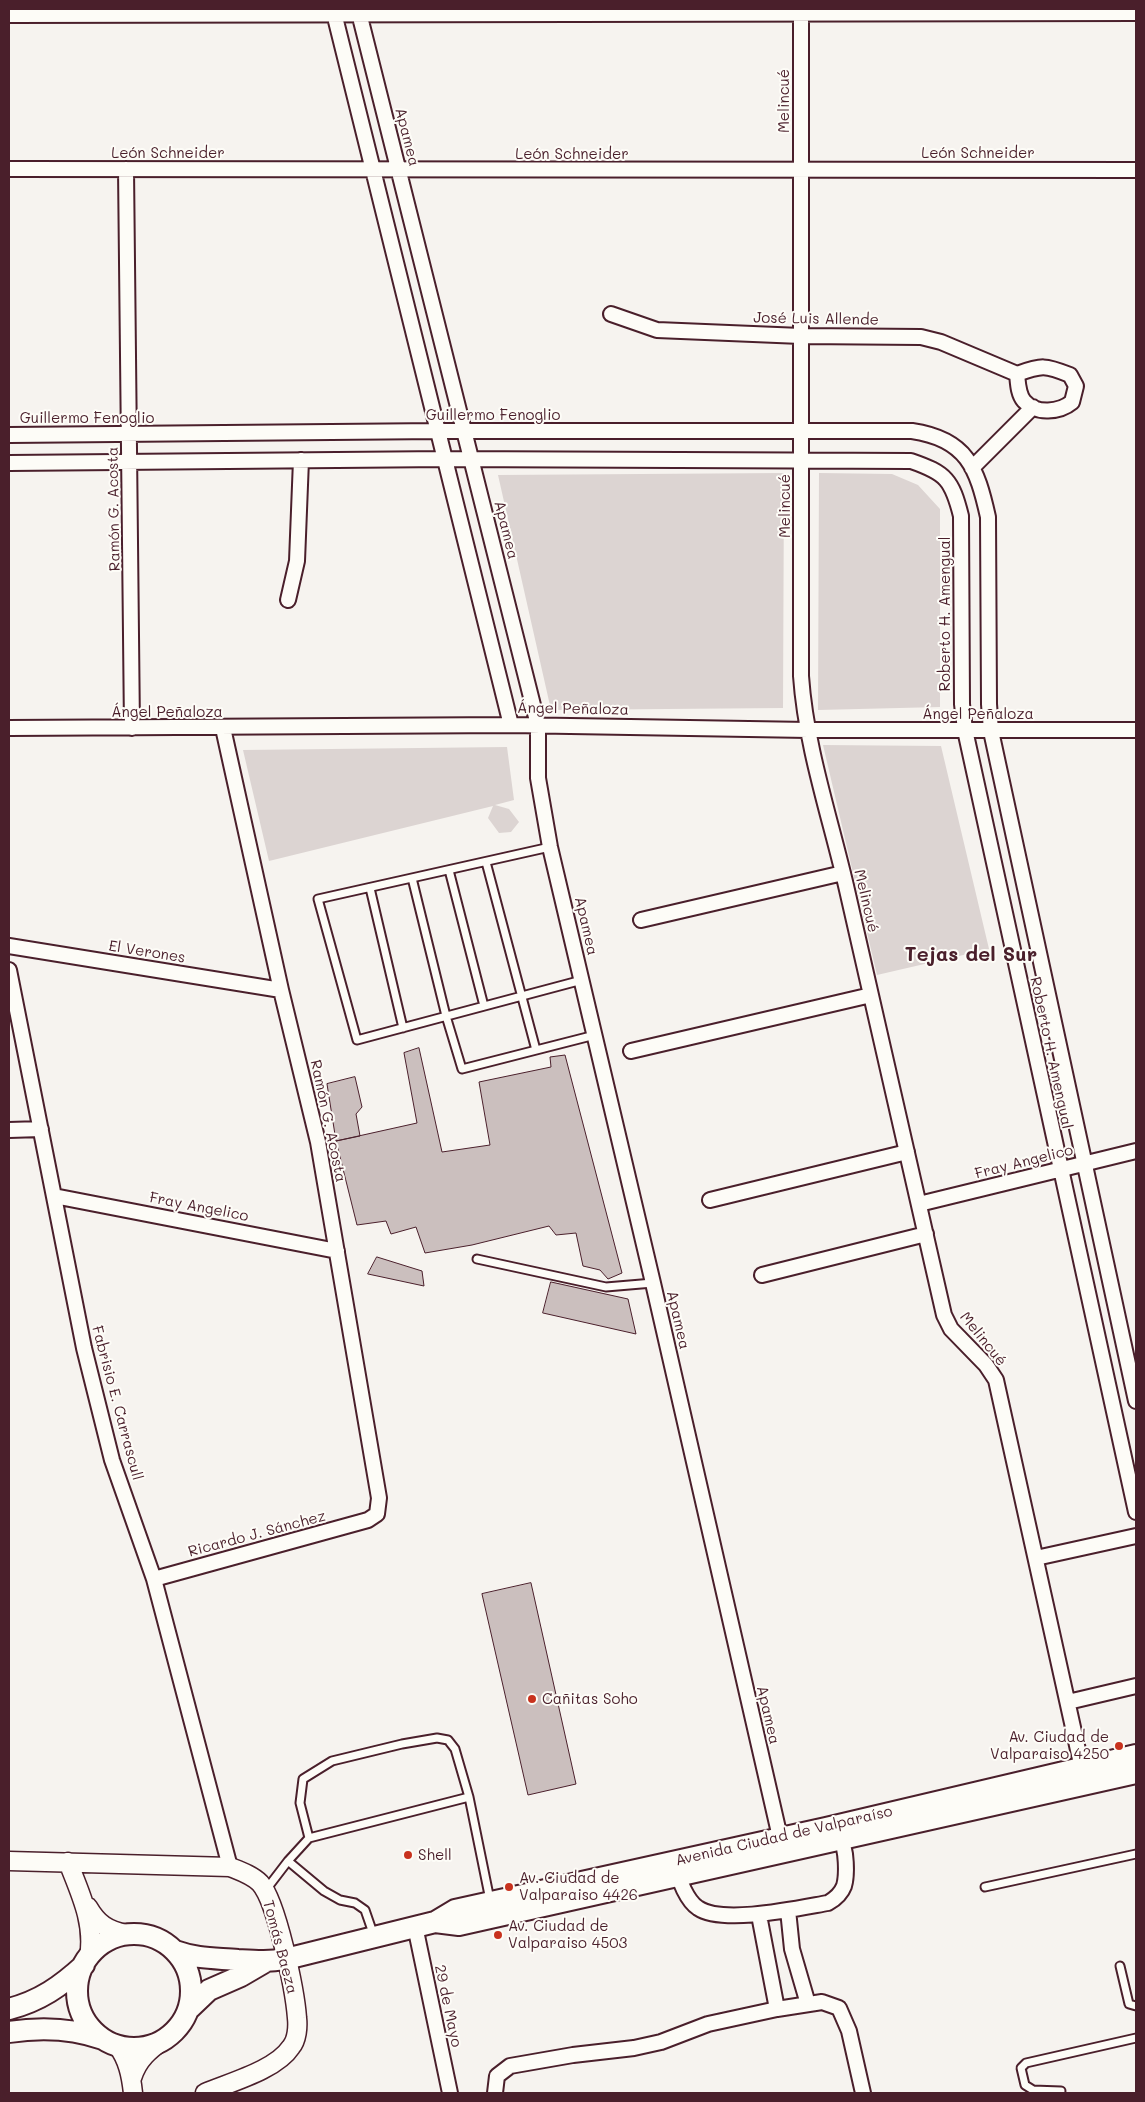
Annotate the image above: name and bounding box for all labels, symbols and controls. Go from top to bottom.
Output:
street label: Melincué [775,69,793,133]
street label: Apamea [391,106,423,168]
street label: León Schneider [111,144,225,162]
street label: León Schneider [921,144,1035,162]
street label: León Schneider [515,145,629,163]
street label: José Luis Allende [753,309,879,329]
street label: Guillermo Fenoglio [426,406,560,424]
street label: Guillermo Fenoglio [20,409,154,427]
street label: Ramón G. Acosta [104,447,124,571]
street label: Melincué [776,474,794,538]
street label: Apamea [490,499,522,561]
street label: Roberto H. Amengual [936,536,954,692]
street label: Ángel Peñaloza [517,699,629,719]
street label: Ángel Peñaloza [111,703,223,721]
street label: Ángel Peñaloza [922,705,1034,723]
street label: Melincué [850,868,882,934]
street label: Apamea [571,895,601,957]
street label: El Verones [107,937,187,967]
district label: Tejas del Sur [905,943,1037,967]
street label: Roberto H. Amengual [1026,975,1076,1131]
street label: Ramón G. Acosta [306,1058,350,1184]
street label: Fray Angelico [973,1141,1075,1183]
street label: Fray Angelico [148,1189,250,1225]
street label: Apamea [663,1289,693,1351]
street label: Melincué [956,1308,1010,1370]
street label: Fabrisio E. Carrascull [88,1324,146,1482]
street label: Ricardo J. Sánchez [186,1507,328,1561]
street label: Apamea [753,1684,783,1746]
place label: Cañitas Soho [542,1690,638,1708]
marker: Cañitas Soho [526,1693,538,1705]
place label: Av. Ciudad de Valparaiso 4250 [990,1728,1109,1763]
marker: Av. Ciudad de Valparaiso 4250 [1113,1740,1125,1752]
street label: Avenida Ciudad de Valparaíso [674,1802,894,1870]
place label: Shell [418,1846,452,1864]
marker: Shell [402,1849,414,1861]
place label: Av. Ciudad de Valparaiso 4426 [519,1869,638,1904]
marker: Av. Ciudad de Valparaiso 4426 [503,1881,515,1893]
street label: Tomás Baeza [259,1898,301,1996]
place label: Av. Ciudad de Valparaiso 4503 [508,1917,627,1952]
marker: Av. Ciudad de Valparaiso 4503 [492,1929,504,1941]
street label: 29 de Mayo [431,1963,465,2049]

